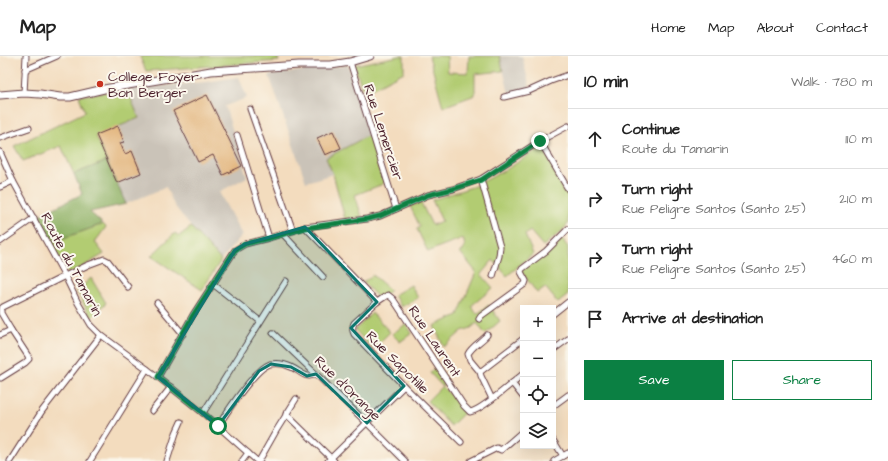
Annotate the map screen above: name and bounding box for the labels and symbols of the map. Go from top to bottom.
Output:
place label: College Foyer Bon Berger [108,67,199,103]
marker: College Foyer Bon Berger [95,79,105,89]
street label: Rue Lemercier [358,82,408,183]
route end [531,132,549,150]
street label: Route du Tamarin [35,209,107,320]
street label: Rue Laurent [403,302,466,381]
street label: Rue Sapotille [361,327,434,399]
street label: Rue d'Orange [310,352,385,426]
route start [209,417,227,435]

